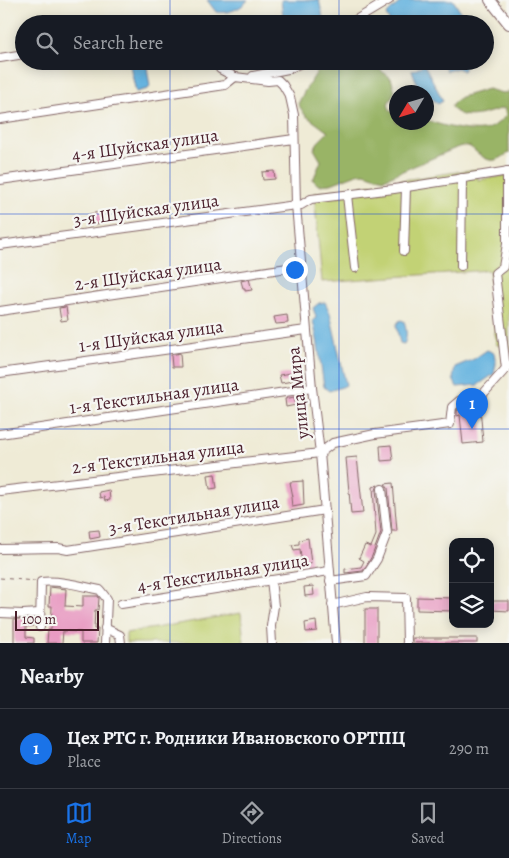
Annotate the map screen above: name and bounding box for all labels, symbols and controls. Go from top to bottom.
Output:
search box [15,15,494,70]
icon: search [33,29,61,57]
text: Search here [73,30,163,56]
north arrow [389,85,434,130]
street label: 4-я Шуйская улица [70,123,220,167]
street label: 3-я Шуйская улица [72,188,221,232]
street label: 2-я Шуйская улица [73,252,224,296]
your location [282,257,308,283]
street label: 1-я Шуйская улица [77,314,225,358]
street label: улица Мира [281,345,315,441]
street label: 1-я Текстильная улица [68,372,241,420]
pin: 1 [456,388,488,429]
street label: 2-я Текстильная улица [71,434,246,479]
street label: 3-я Текстильная улица [107,490,282,540]
map controls [449,538,494,628]
button: locate [449,538,494,583]
street label: 4-я Текстильная улица [136,548,311,598]
button: layers [449,583,494,628]
scale bar [15,608,99,631]
text: 100 m [22,610,56,629]
text: Nearby [20,662,83,690]
text: Цех РТС г. Родники Ивановского ОРТПЦ [67,725,405,751]
text: 1 [33,738,39,760]
text: 290 m [449,738,489,760]
text: Place [67,751,101,773]
tab: Map [65,799,93,848]
tab: Directions [222,799,282,848]
tab: Saved [411,799,444,848]

